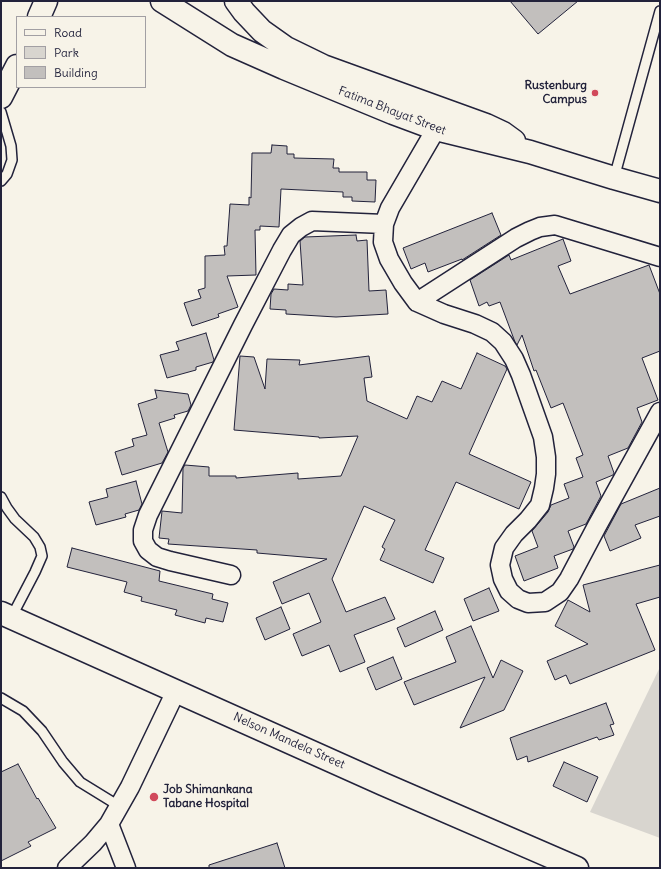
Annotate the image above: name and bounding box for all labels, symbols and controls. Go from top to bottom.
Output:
legend [16,16,146,88]
text: Road [54,25,82,40]
text: Park [54,45,79,60]
text: Building [54,65,98,80]
place label: Rustenburg Campus [525,79,587,107]
street label: Fatima Bhayat Street [336,84,448,138]
marker: Rustenburg Campus [590,88,600,98]
street label: Nelson Mandela Street [231,710,347,772]
place label: Job Shimankana Tabane Hospital [163,783,253,811]
marker: Job Shimankana Tabane Hospital [148,791,160,803]

